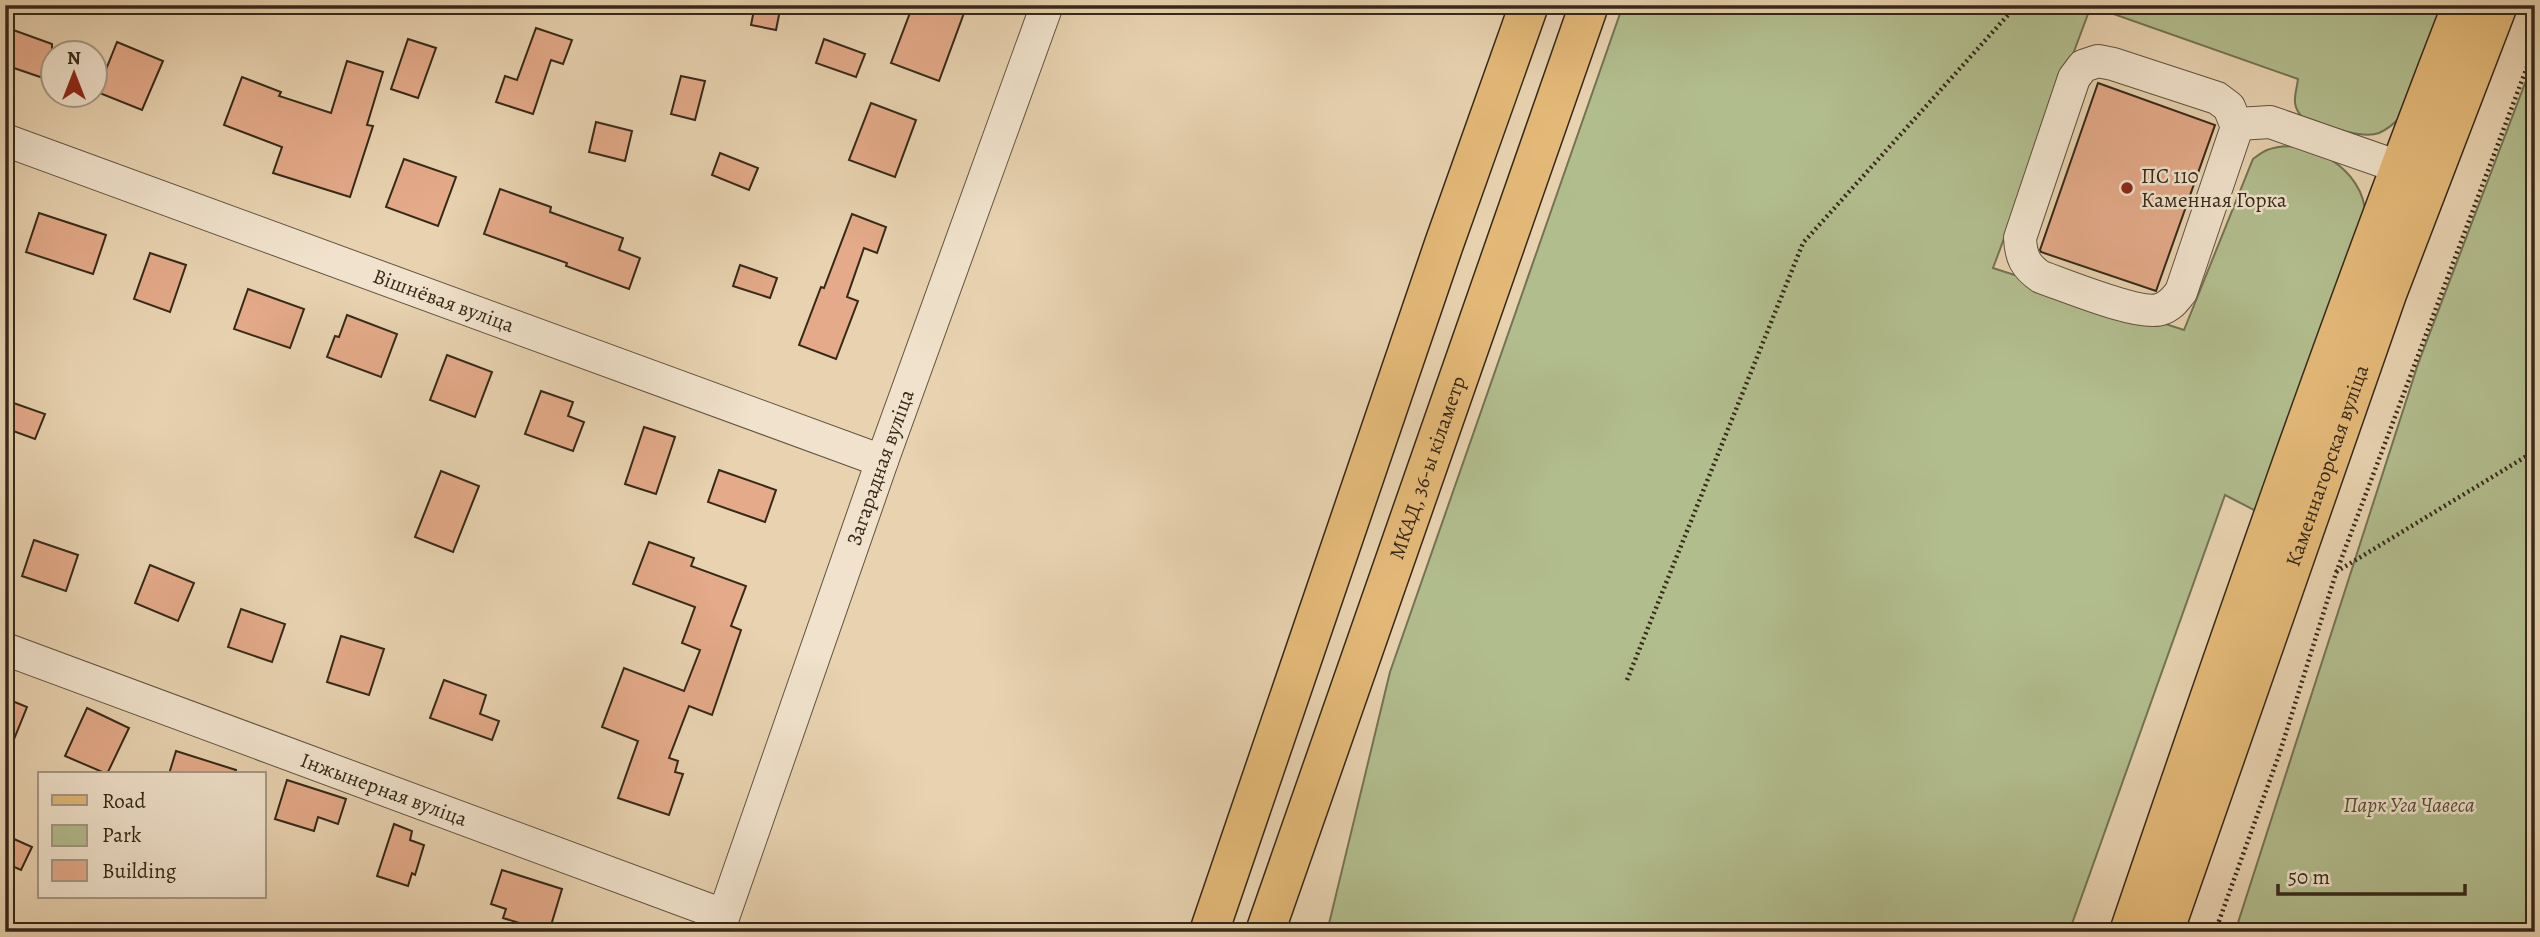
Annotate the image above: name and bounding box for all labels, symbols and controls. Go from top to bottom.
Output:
north arrow [38,38,108,108]
text: N [67,45,81,71]
place label: ПС 110 Каменная Горка [2141,162,2287,214]
marker: ПС 110 Каменная Горка [2119,180,2135,196]
street label: Вішнёвая вуліца [369,262,518,339]
street label: Каменнагорская вуліца [2279,361,2375,570]
street label: МКАД, 36-ы кіламетр [1382,372,1472,563]
street label: Загарадная вуліца [840,385,921,549]
street label: Інжынерная вуліца [297,746,471,833]
legend [38,772,266,898]
text: Road [102,787,146,815]
park label: Парк Уга Чавеса [2343,791,2475,819]
text: Park [102,821,142,849]
scale bar [2278,853,2465,897]
text: Building [102,857,177,885]
text: 50 m [2288,863,2330,891]

